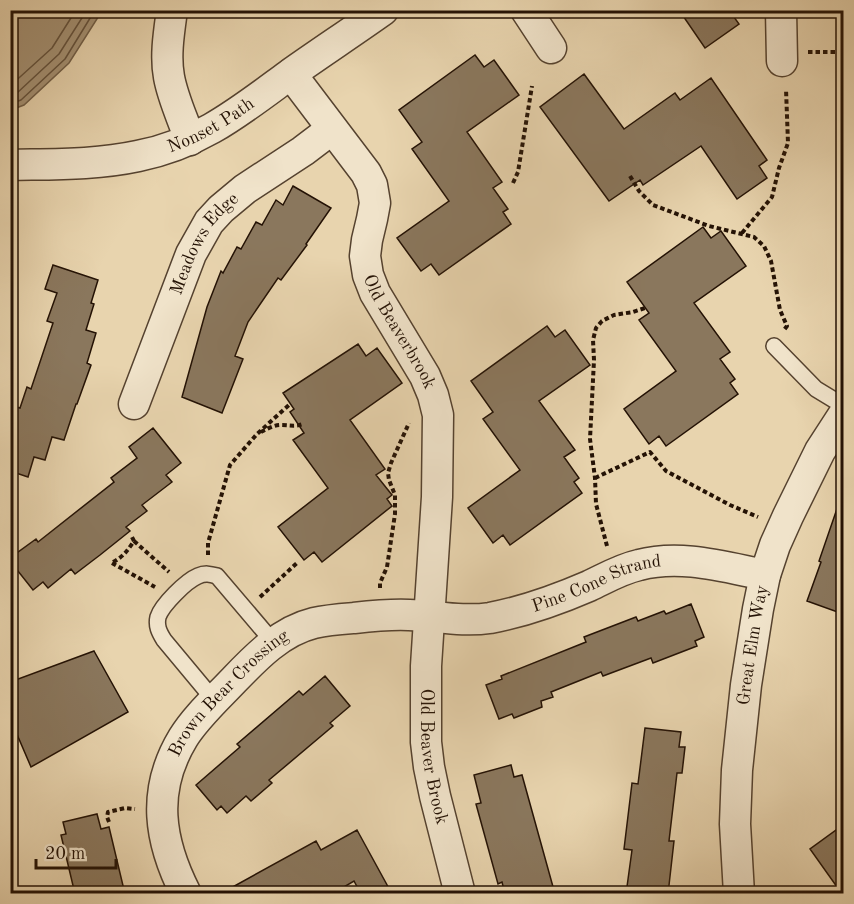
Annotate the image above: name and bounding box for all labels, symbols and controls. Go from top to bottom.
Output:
street label: Nonset Path [165,94,258,157]
street label: Meadows Edge [167,190,242,297]
street label: Old Beaverbrook [360,272,438,392]
street label: Pine Cone Strand [530,552,662,616]
street label: Great Elm Way [735,583,772,706]
street label: Brown Bear Crossing [166,626,292,759]
street label: Old Beaver Brook [417,688,451,826]
scale bar [36,832,116,870]
text: 20 m [45,845,85,863]

